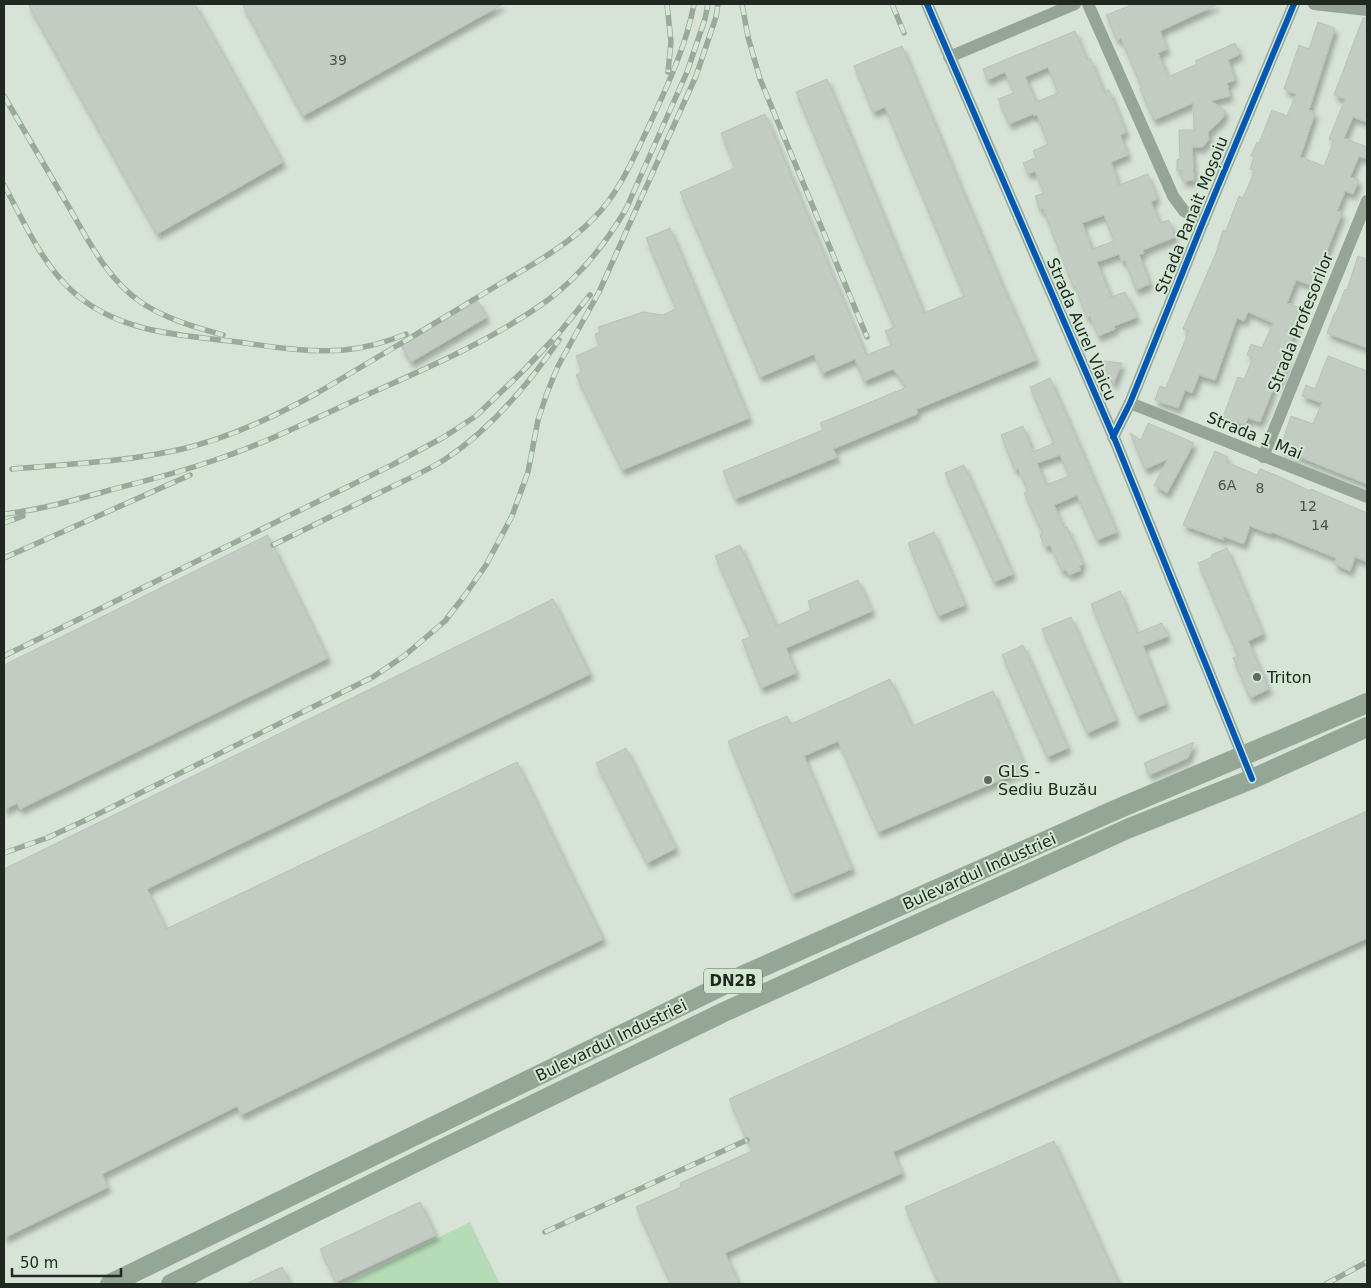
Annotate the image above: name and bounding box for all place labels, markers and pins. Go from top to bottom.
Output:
place label: Triton [1266,668,1312,687]
marker: Triton [1251,671,1263,683]
place label: GLS - Sediu Buzău [998,762,1097,799]
marker: GLS - Sediu Buzău [982,774,994,786]

